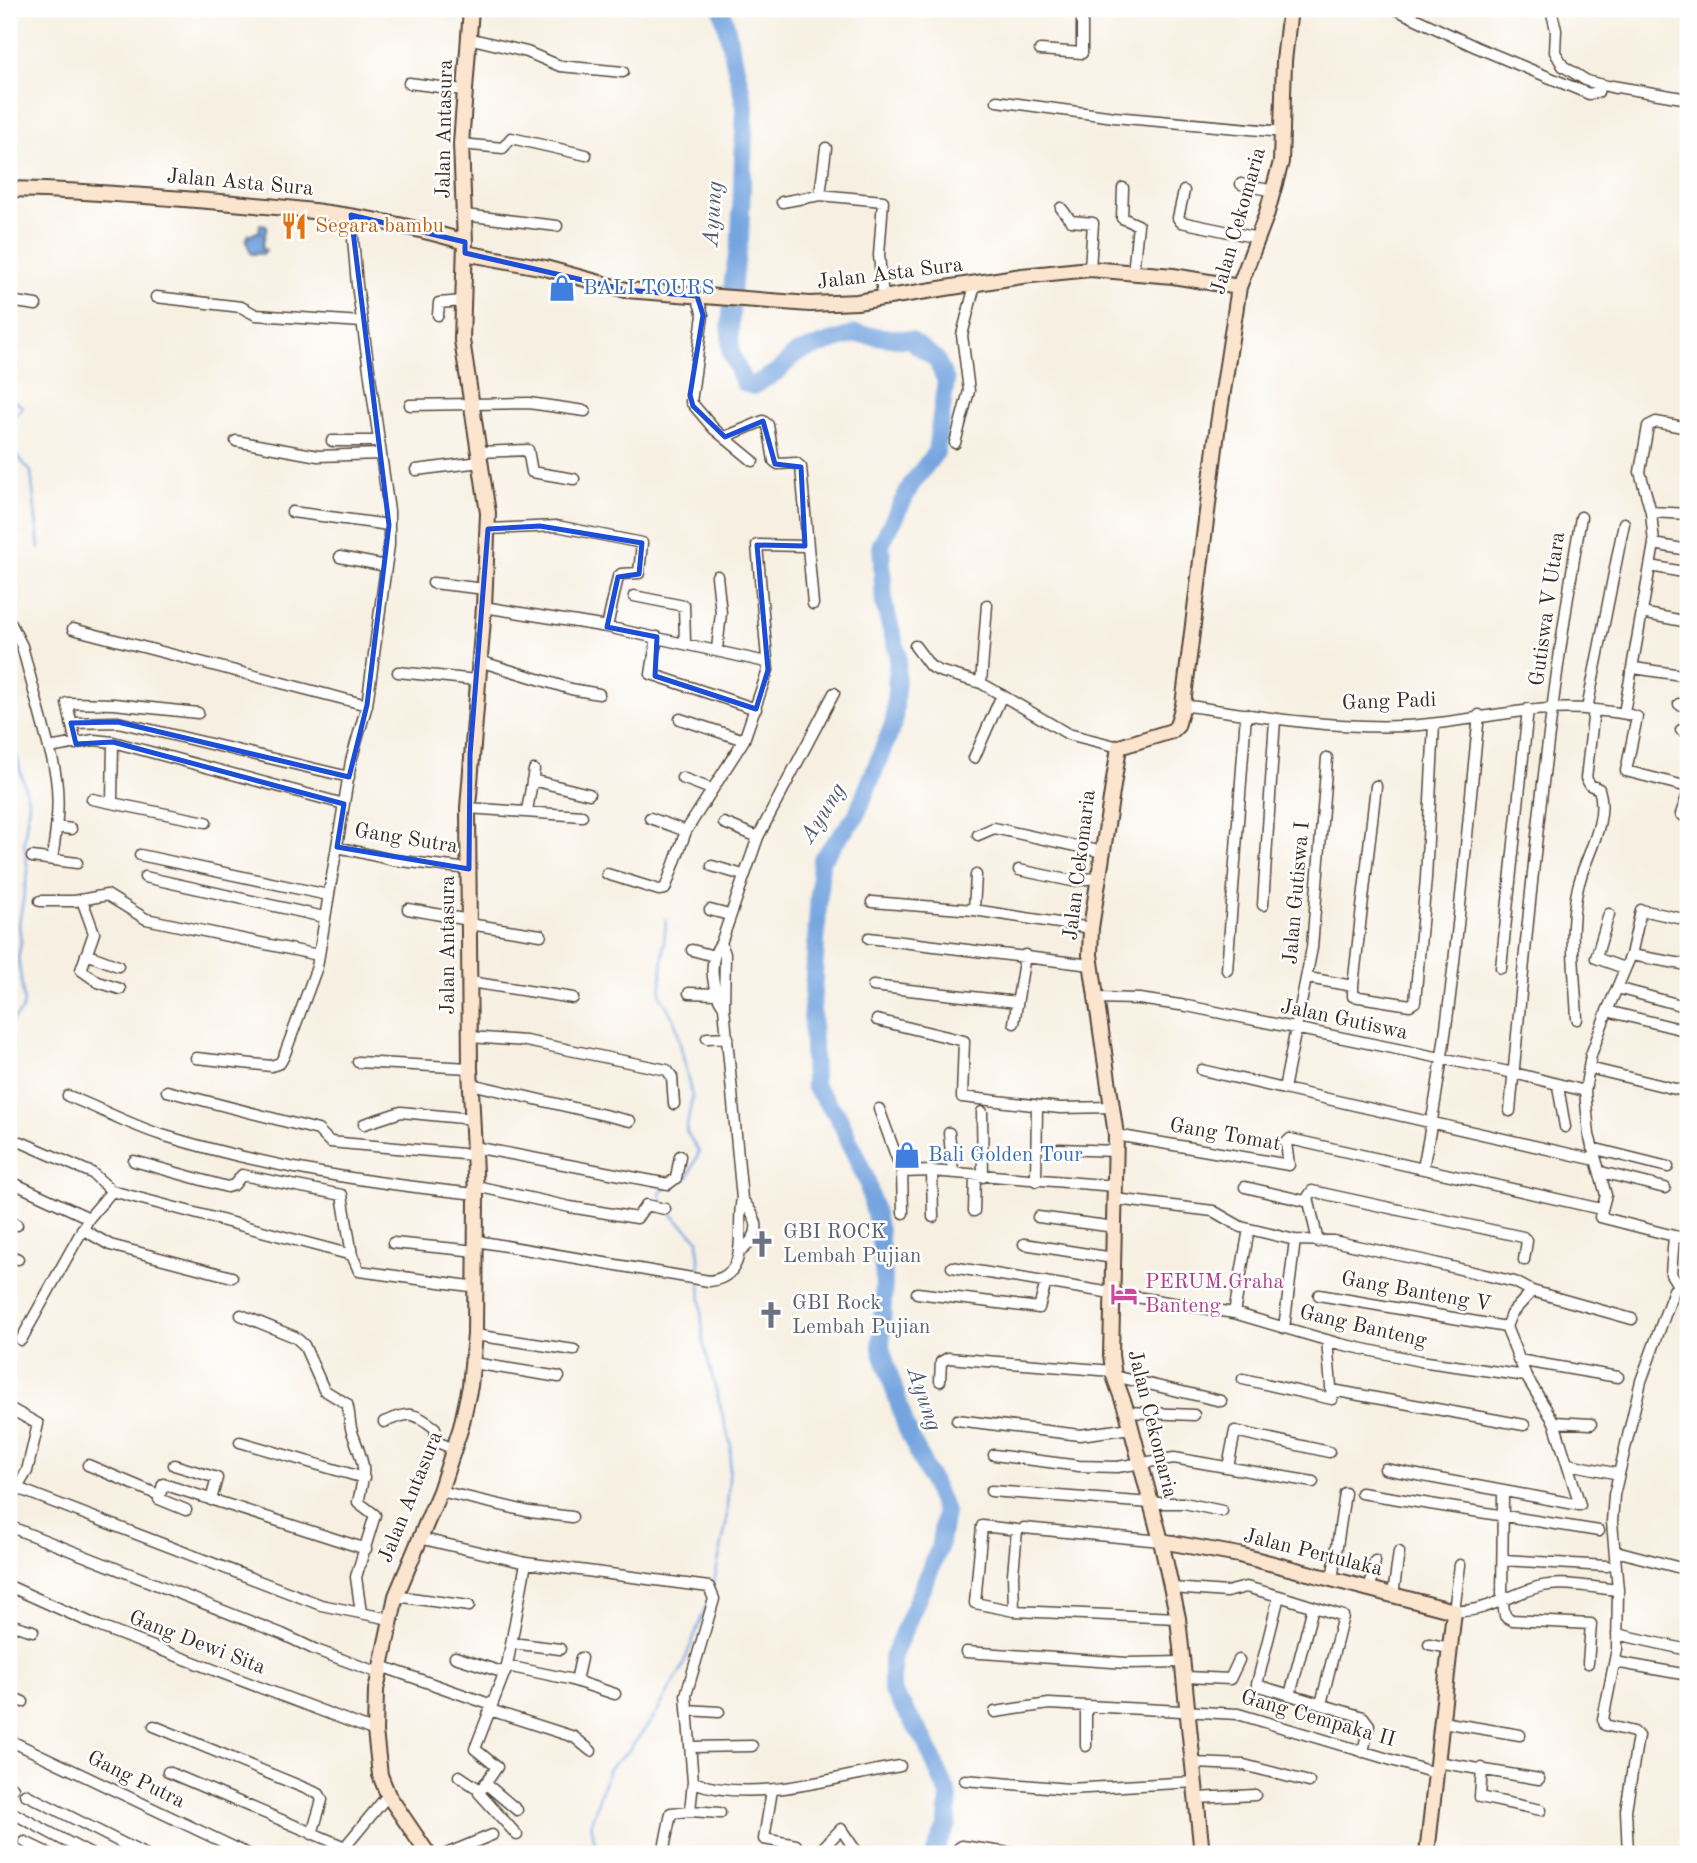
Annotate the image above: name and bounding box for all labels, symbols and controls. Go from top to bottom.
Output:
street label: Jalan Antasura [433,59,457,199]
street label: Jalan Cekomaria [1208,145,1270,297]
street label: Jalan Asta Sura [166,166,314,200]
water label: Ayung [699,180,728,250]
restaurant icon: Segara bambu [279,211,309,241]
place label: Segara bambu [315,216,444,237]
street label: Jalan Asta Sura [816,255,964,293]
shop icon: BALI TOURS [547,273,577,303]
place label: BALI TOURS [583,278,714,299]
street label: Gutiswa V Utara [1527,531,1569,687]
street label: Gang Padi [1341,690,1437,714]
water label: Ayung [795,779,851,849]
street label: Jalan Cekomaria [1060,788,1100,942]
street label: Gang Sutra [353,820,459,858]
street label: Jalan Gutiswa I [1280,821,1314,965]
street label: Jalan Antasura [438,875,459,1015]
street label: Jalan Gutiswa [1279,996,1409,1044]
street label: Gang Tomat [1168,1115,1282,1155]
shop icon: Bali Golden Tour [892,1140,922,1170]
place label: Bali Golden Tour [928,1145,1083,1166]
place label: GBI ROCK Lembah Pujian [783,1222,921,1267]
church icon: GBI ROCK Lembah Pujian [747,1229,777,1259]
street label: Gang Banteng V [1339,1268,1493,1316]
place label: PERUM.Graha Banteng [1145,1272,1284,1317]
hotel icon: PERUM.Graha Banteng [1109,1279,1139,1309]
place label: GBI Rock Lembah Pujian [792,1293,930,1338]
church icon: GBI Rock Lembah Pujian [756,1300,786,1330]
street label: Gang Banteng [1297,1302,1429,1352]
street label: Jalan Cekomaria [1123,1348,1181,1500]
water label: Ayung [901,1362,946,1434]
street label: Jalan Antasura [375,1428,447,1566]
street label: Jalan Pertulaka [1241,1526,1385,1580]
street label: Gang Dewi Sita [126,1607,268,1679]
street label: Gang Cempaka II [1238,1687,1398,1751]
street label: Gang Putra [84,1747,188,1813]

